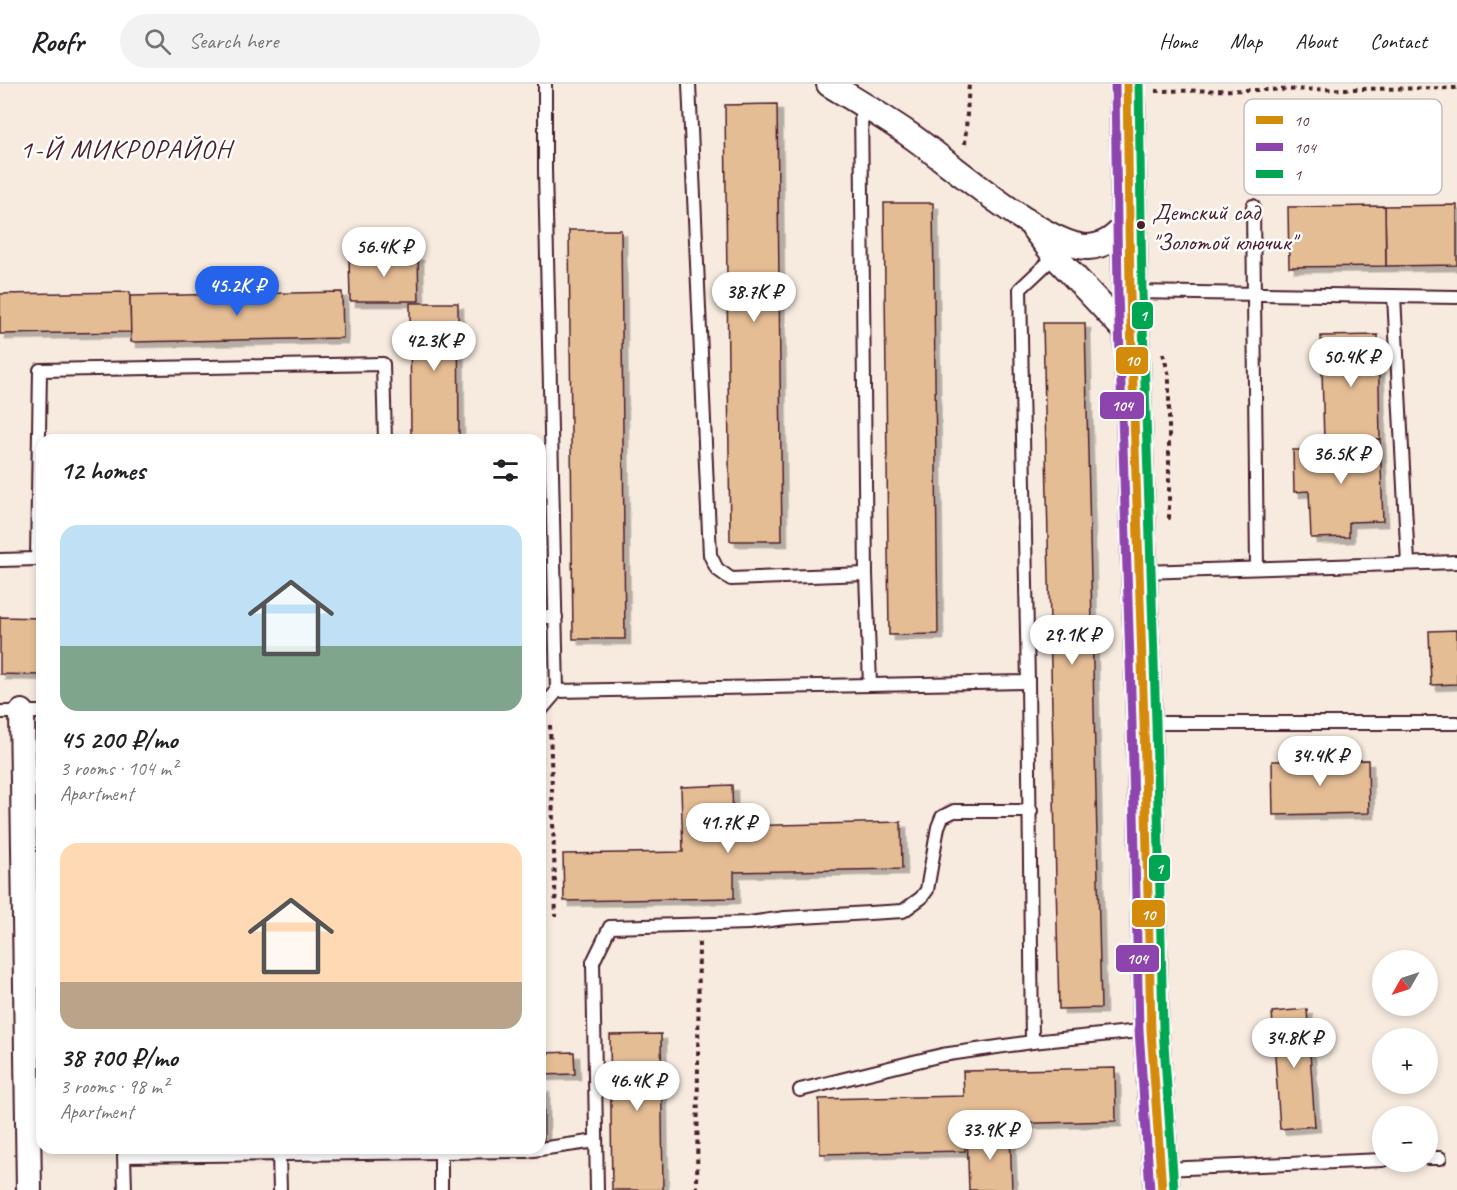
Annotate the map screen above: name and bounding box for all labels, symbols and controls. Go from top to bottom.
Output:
search box [120,14,540,68]
text: Roofr [30,24,84,59]
icon: search [141,25,174,58]
text: Search here [189,27,278,55]
text: Home [1159,28,1197,54]
text: Map [1230,28,1262,54]
text: About [1295,28,1337,54]
text: Contact [1370,28,1427,54]
legend [1244,99,1442,195]
text: 10 [1294,111,1310,131]
district label: 1-Й МИКРОРАЙОН [20,132,235,166]
text: 104 [1294,138,1317,158]
text: 1 [1294,165,1302,185]
place label: Детский сад "Золотой ключик" [1152,197,1301,257]
marker: Детский сад "Золотой ключик" [1135,219,1147,231]
pin: 56.4K ₽ [329,227,439,278]
text: 56.4K ₽ [356,234,412,259]
pin: 45.2K ₽ [182,266,292,317]
pin: 38.7K ₽ [699,272,809,323]
text: 45.2K ₽ [209,273,265,298]
text: 38.7K ₽ [726,279,782,304]
line badge: 1 [1131,301,1154,330]
text: 1 [1139,306,1148,326]
pin: 42.3K ₽ [379,321,489,372]
text: 42.3K ₽ [406,328,462,353]
pin: 50.4K ₽ [1296,337,1406,388]
text: 50.4K ₽ [1323,344,1379,369]
line badge: 10 [1115,346,1149,375]
text: 10 [1125,351,1141,371]
line badge: 104 [1099,391,1145,420]
text: 104 [1111,396,1135,416]
pin: 36.5K ₽ [1286,434,1396,485]
text: 36.5K ₽ [1313,441,1369,466]
text: 12 homes [60,454,145,487]
icon: filters [489,454,522,487]
icon: home [237,564,345,672]
pin: 29.1K ₽ [1017,615,1127,666]
text: 29.1K ₽ [1044,622,1100,647]
text: 45 200 ₽/mo [60,723,177,756]
pin: 34.4K ₽ [1265,736,1375,787]
text: 34.4K ₽ [1292,743,1348,768]
text: 3 rooms · 104 m² [60,756,177,781]
text: Apartment [60,781,133,806]
pin: 41.7K ₽ [673,803,783,854]
text: 41.7K ₽ [700,810,756,835]
line badge: 1 [1148,854,1171,882]
text: 1 [1155,859,1164,879]
icon: home [237,882,345,990]
line badge: 10 [1131,899,1166,928]
text: 10 [1141,905,1157,925]
line badge: 104 [1115,944,1160,973]
text: 104 [1126,949,1150,969]
north arrow [1372,950,1438,1016]
map controls [1372,950,1438,1172]
pin: 34.8K ₽ [1239,1018,1349,1069]
text: 34.8K ₽ [1266,1025,1322,1050]
button: + [1372,1028,1438,1094]
text: 38 700 ₽/mo [60,1041,178,1074]
pin: 46.4K ₽ [582,1061,692,1112]
text: 46.4K ₽ [609,1068,665,1093]
text: 3 rooms · 98 m² [60,1074,168,1099]
text: Apartment [60,1099,133,1124]
button: − [1372,1106,1438,1172]
pin: 33.9K ₽ [935,1110,1045,1161]
text: 33.9K ₽ [962,1117,1018,1142]

